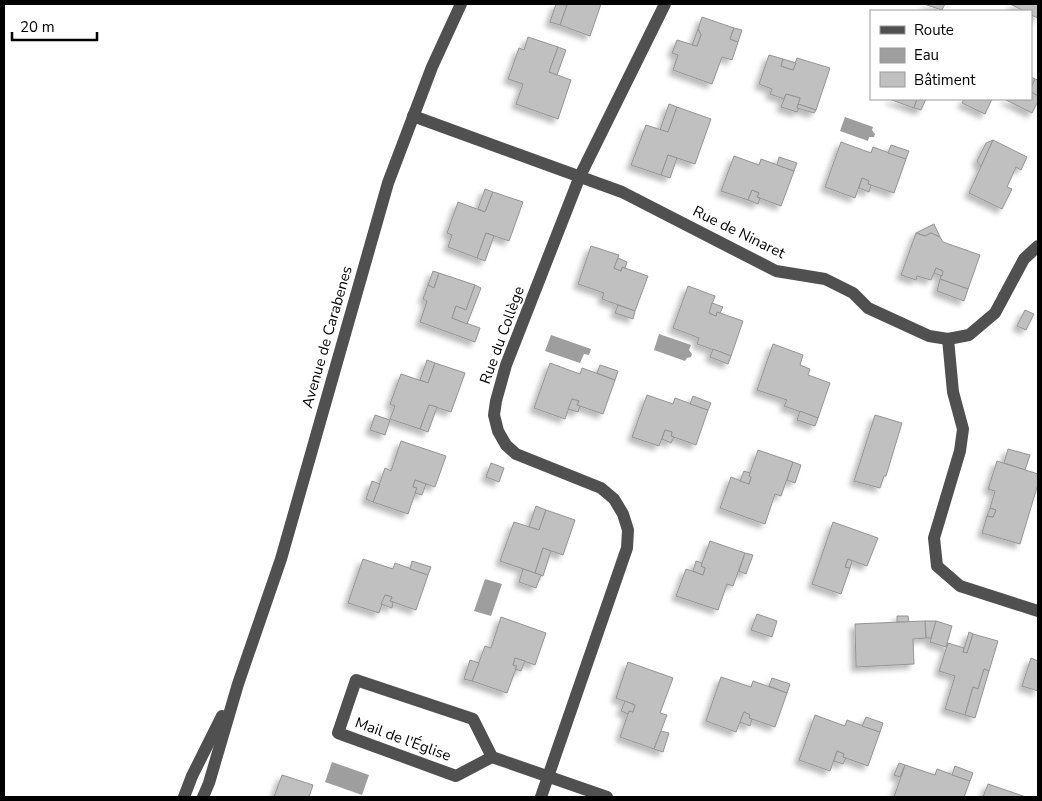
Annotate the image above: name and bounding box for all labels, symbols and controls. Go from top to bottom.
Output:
scale bar [12,10,98,42]
legend [870,10,1032,100]
text: 20 m [20,17,55,37]
text: Route [914,20,954,40]
text: Eau [914,45,939,65]
text: Bâtiment [914,70,976,90]
street label: Rue de Ninaret [689,201,789,263]
street label: Avenue de Carabenes [297,264,357,410]
street label: Rue du Collège [475,283,529,387]
street label: Mail de l'Église [352,712,454,766]

